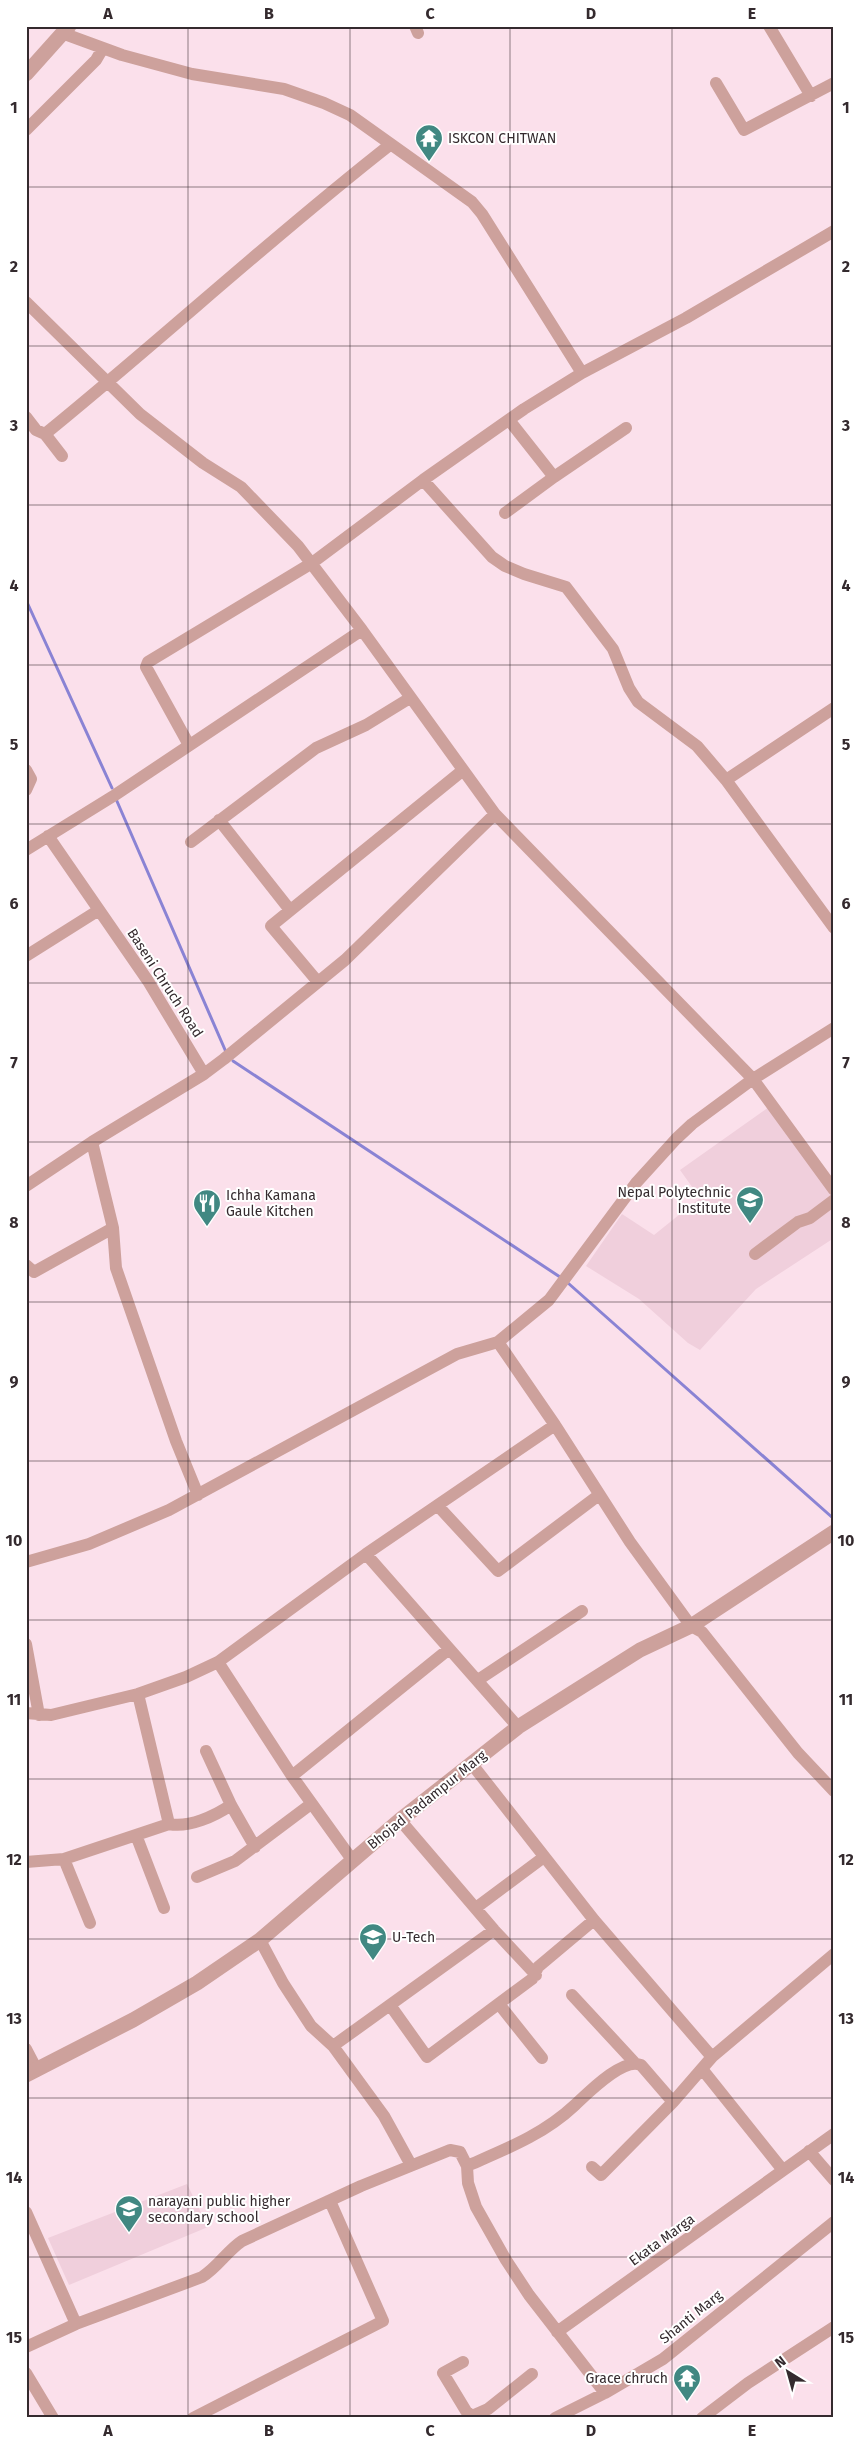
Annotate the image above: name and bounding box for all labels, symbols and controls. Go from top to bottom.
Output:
text: A [102,4,113,23]
text: B [264,4,274,23]
text: C [425,4,435,23]
text: D [586,4,596,23]
text: E [748,4,756,23]
text: 1 [10,98,18,117]
text: 1 [842,98,850,117]
temple icon: ISKCON CHITWAN [414,123,444,162]
place label: ISKCON CHITWAN [448,130,556,147]
text: 2 [10,257,18,276]
text: 2 [842,257,850,276]
text: 3 [9,416,18,435]
text: 3 [841,416,850,435]
text: 4 [9,576,19,595]
text: 4 [841,576,851,595]
text: 5 [10,735,19,754]
text: 5 [842,735,851,754]
text: 6 [9,894,19,913]
text: 6 [841,894,851,913]
street label: Baseni Chruch Road [123,925,207,1041]
text: 7 [10,1053,18,1072]
text: 7 [842,1053,850,1072]
place label: Nepal Polytechnic Institute [617,1184,731,1217]
school or university icon: Nepal Polytechnic Institute [735,1185,765,1224]
place label: Ichha Kamana Gaule Kitchen [226,1187,316,1220]
restaurant icon: Ichha Kamana Gaule Kitchen [192,1188,222,1227]
text: 8 [9,1213,19,1232]
text: 8 [841,1213,851,1232]
text: 9 [10,1372,19,1391]
text: 9 [842,1372,851,1391]
text: 10 [6,1531,22,1550]
text: 10 [838,1531,854,1550]
text: 11 [7,1690,21,1709]
text: 11 [839,1690,853,1709]
street label: Bhojad Padampur Marg [364,1746,490,1853]
text: 12 [6,1850,22,1869]
text: 12 [838,1850,854,1869]
school or university icon: U-Tech [358,1922,388,1961]
place label: U-Tech [392,1929,435,1946]
text: 13 [6,2009,22,2028]
text: 13 [838,2009,854,2028]
text: 14 [6,2168,22,2187]
text: 14 [838,2168,854,2187]
place label: narayani public higher secondary school [148,2193,291,2226]
school or university icon: narayani public higher secondary school [114,2194,144,2233]
street label: Ekata Marga [626,2211,698,2269]
street label: Shanti Marg [656,2286,726,2347]
text: 15 [6,2328,22,2347]
text: 15 [838,2328,854,2347]
north arrow [762,2346,812,2396]
text: N [772,2352,789,2372]
temple icon: Grace chruch [672,2363,702,2402]
place label: Grace chruch [586,2370,668,2387]
text: A [102,2421,113,2440]
text: B [264,2421,274,2440]
text: C [425,2421,435,2440]
text: D [586,2421,596,2440]
text: E [748,2421,756,2440]

